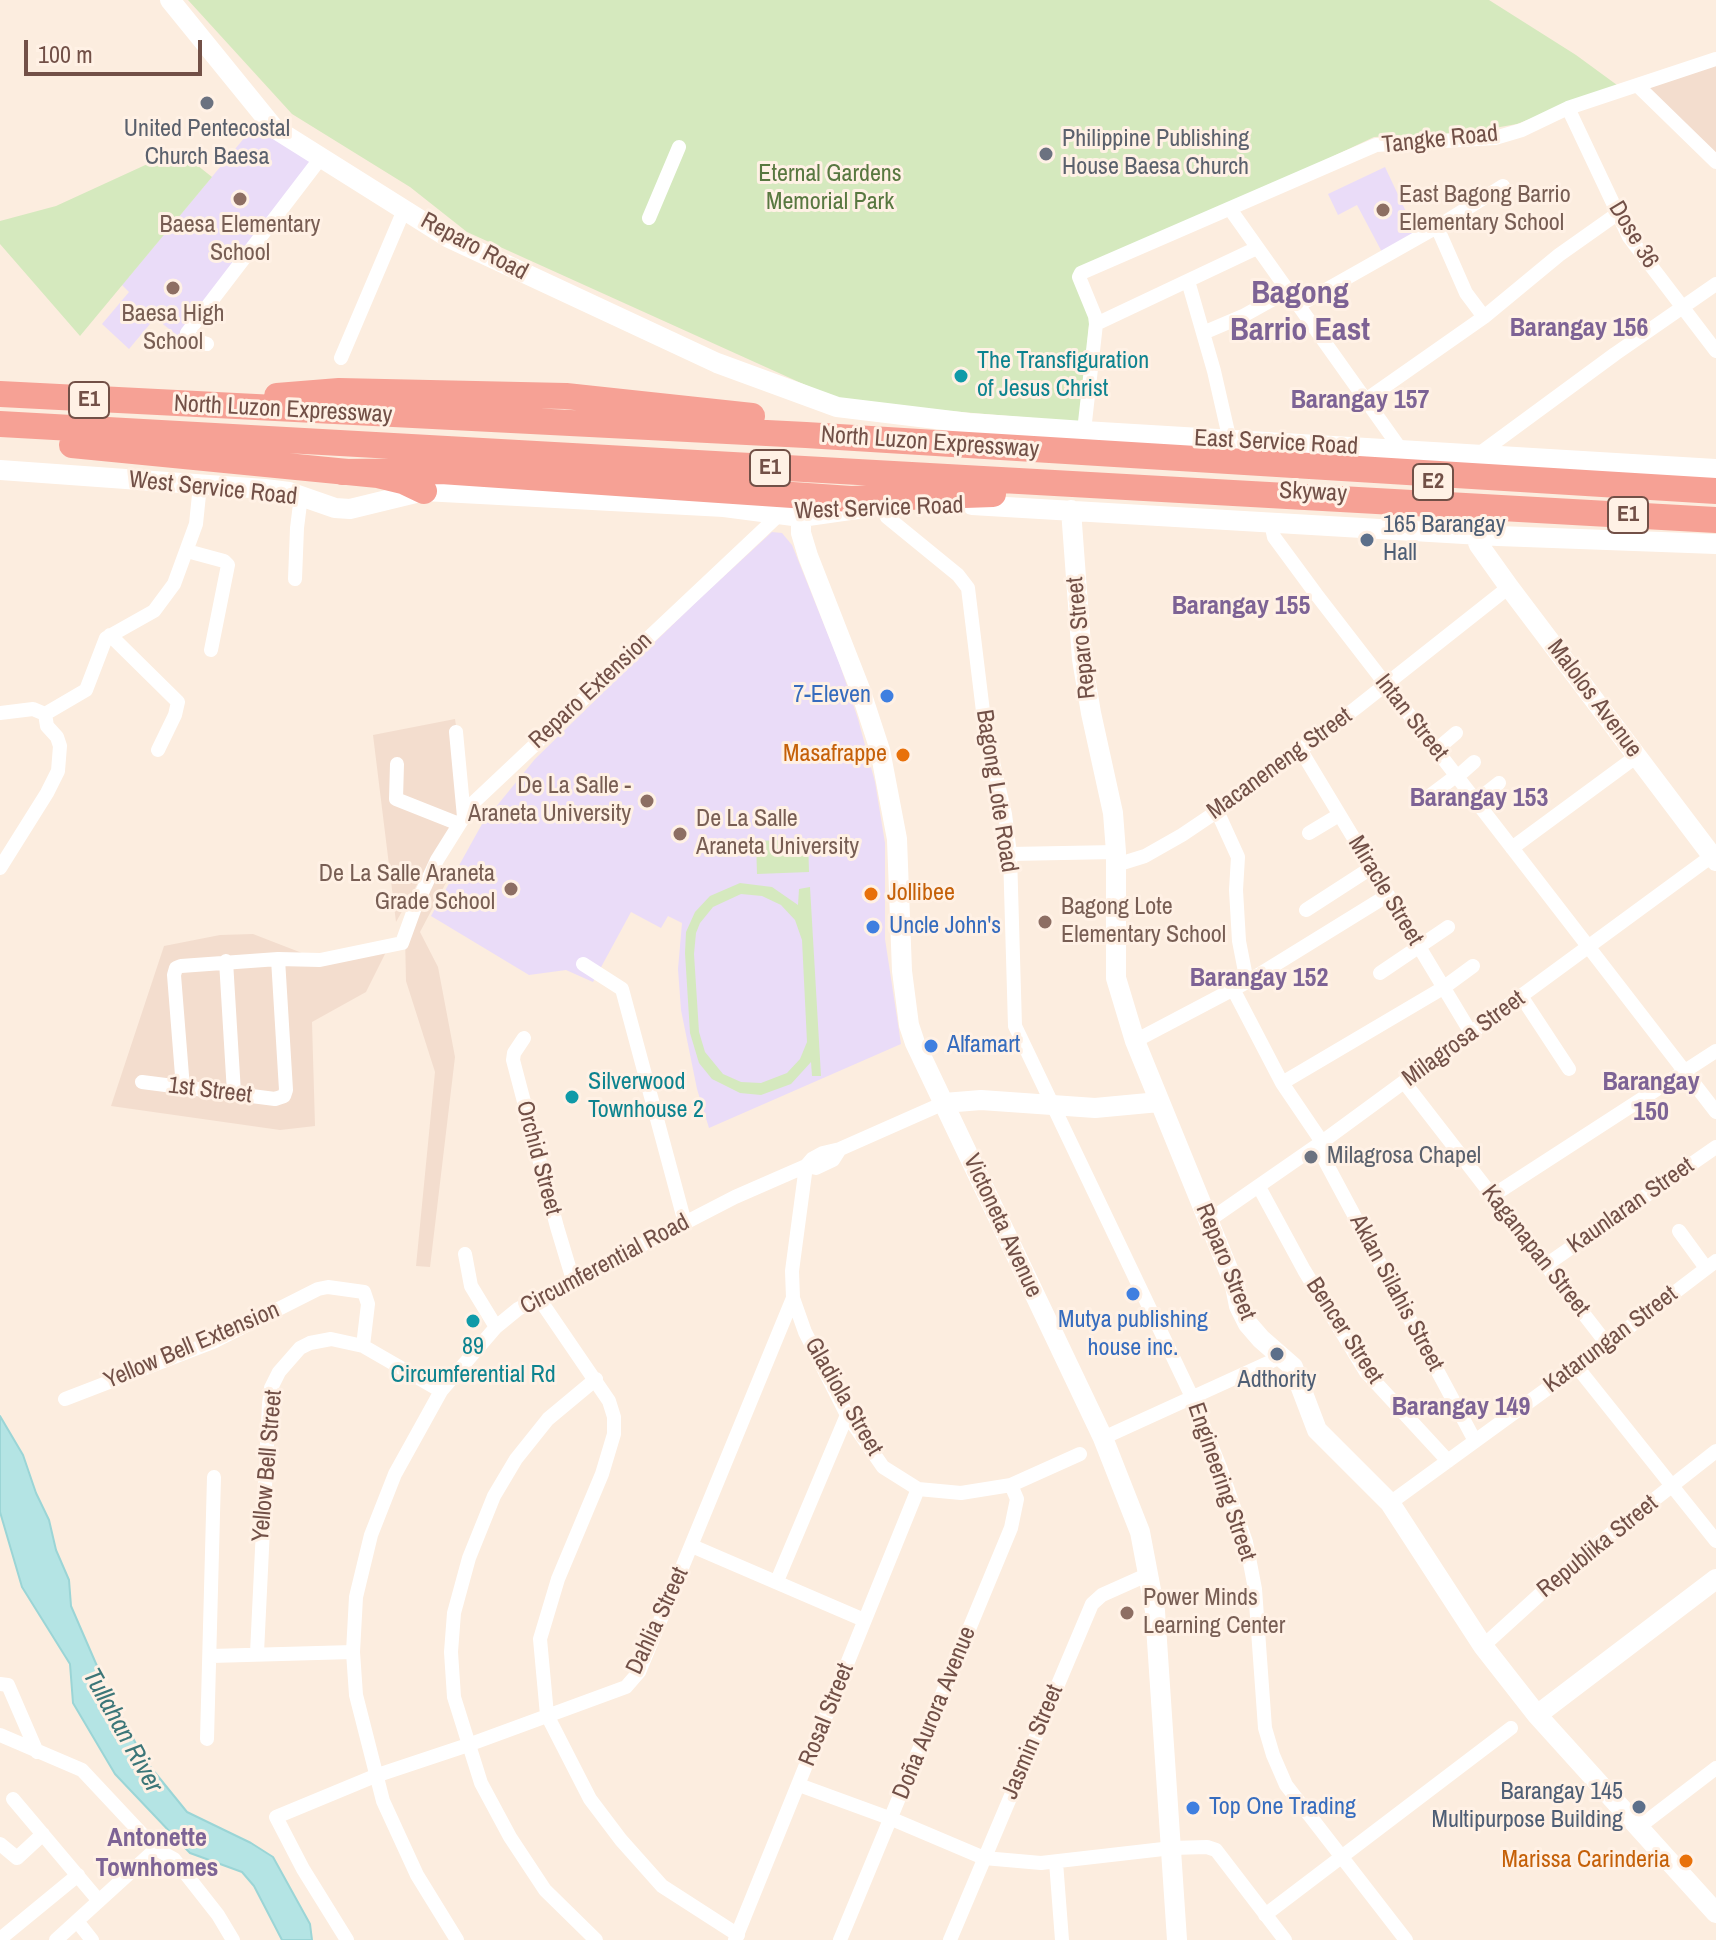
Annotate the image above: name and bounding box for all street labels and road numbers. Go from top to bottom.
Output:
street label: Tangke Road [1381,120,1499,160]
street label: Dose 36 [1602,196,1664,274]
street label: Reparo Road [416,207,532,287]
road number: E1 [69,382,109,418]
street label: North Luzon Expressway [173,390,393,430]
street label: North Luzon Expressway [820,421,1040,465]
street label: East Service Road [1193,424,1359,462]
road number: E1 [750,450,790,486]
road number: E2 [1413,464,1453,500]
street label: West Service Road [127,466,299,512]
street label: Skyway [1278,477,1348,509]
street label: West Service Road [794,492,964,526]
road number: E1 [1608,497,1648,533]
street label: Reparo Street [1061,576,1103,700]
street label: Reparo Extension [524,627,658,755]
street label: Malolos Avenue [1540,635,1648,763]
street label: Intan Street [1368,669,1454,767]
street label: Macaneneng Street [1202,702,1358,826]
street label: Bagong Lote Road [969,708,1023,874]
street label: Miracle Street [1341,831,1429,951]
street label: Milagrosa Street [1397,985,1531,1093]
street label: 1st Street [166,1072,254,1110]
street label: Orchid Street [509,1098,567,1218]
street label: Victoneta Avenue [956,1150,1048,1302]
street label: Kaunlaran Street [1562,1152,1700,1260]
street label: Kaganapan Street [1475,1180,1595,1322]
street label: Reparo Street [1189,1200,1261,1324]
street label: Circumferential Road [516,1208,694,1322]
street label: Aklan Silahis Street [1343,1210,1449,1376]
street label: Bencer Street [1299,1273,1389,1389]
street label: Katarungan Street [1539,1280,1683,1400]
street label: Yellow Bell Extension [100,1296,284,1396]
street label: Gladiola Street [798,1333,888,1461]
street label: Yellow Bell Street [247,1389,289,1543]
street label: Engineering Street [1180,1399,1262,1565]
street label: Republika Street [1532,1490,1664,1604]
street label: Dahlia Street [621,1563,695,1679]
street label: Doña Aurora Avenue [887,1623,983,1803]
street label: Rosal Street [793,1659,861,1771]
street label: Jasmin Street [996,1680,1070,1804]

